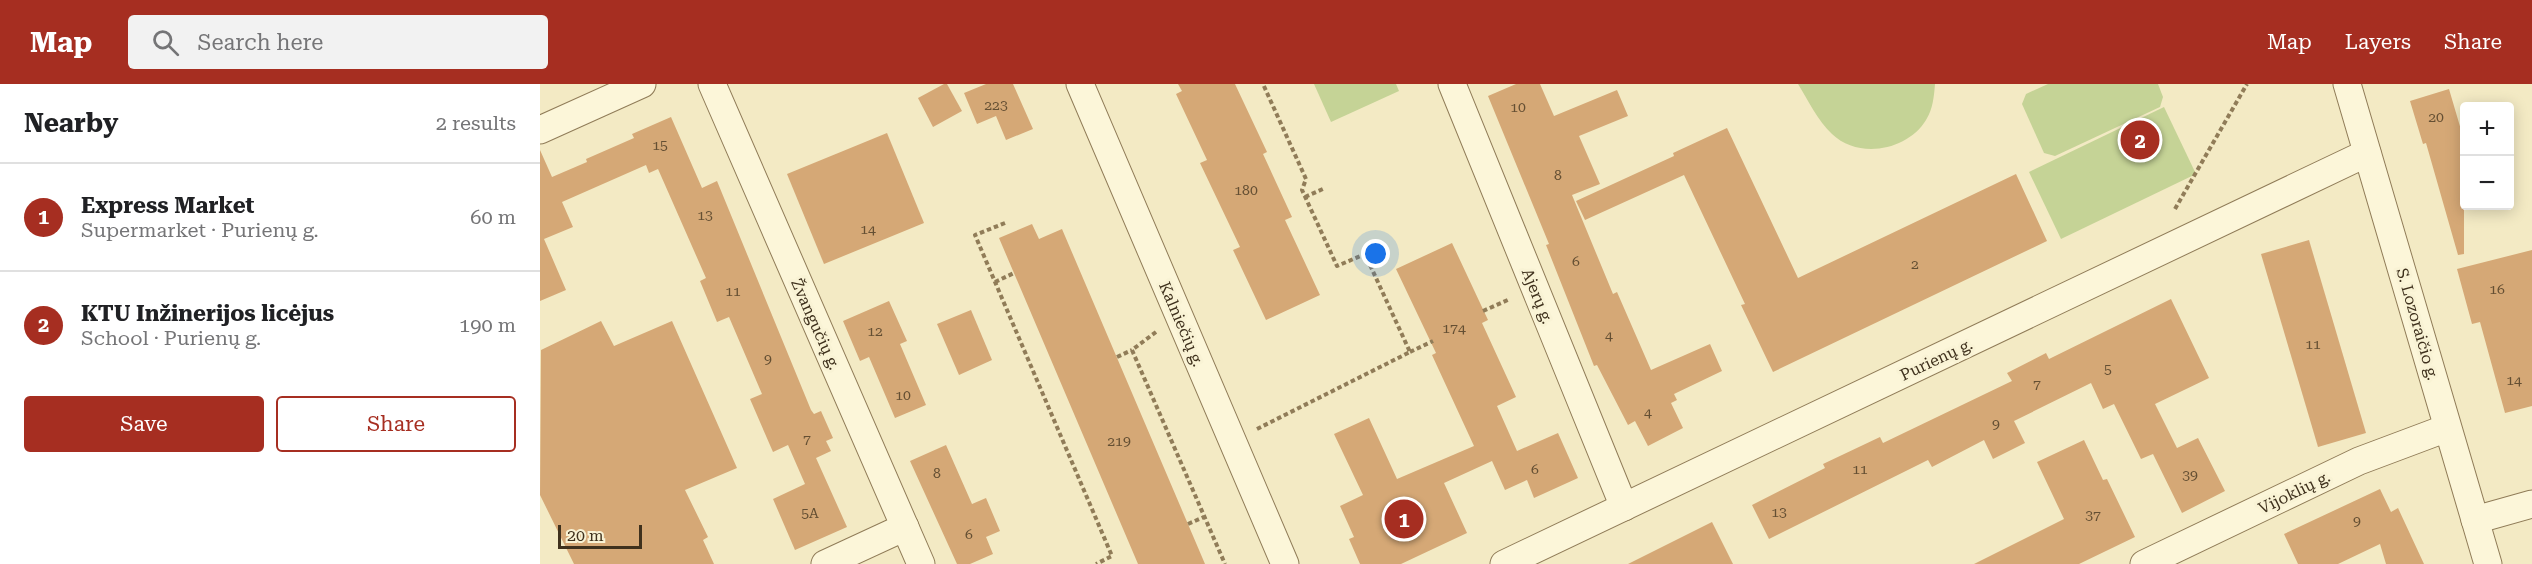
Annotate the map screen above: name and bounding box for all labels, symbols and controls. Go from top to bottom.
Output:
search box [128,15,548,69]
text: Map [30,26,92,59]
icon: search [149,26,182,59]
text: Search here [197,30,323,55]
text: Map [2267,30,2312,54]
text: Layers [2345,30,2411,54]
text: Share [2444,30,2502,54]
house number: 223 [984,97,1008,113]
house number: 10 [1510,99,1526,115]
map controls [2460,102,2514,210]
button: + [2460,102,2514,156]
text: Nearby [24,108,118,138]
house number: 20 [2428,109,2444,125]
text: 2 results [436,111,516,135]
pin: 2 [2120,118,2160,162]
house number: 15 [652,137,668,153]
button: − [2460,156,2514,210]
house number: 8 [1554,167,1562,183]
house number: 180 [1234,182,1258,198]
text: Express Market [81,193,255,218]
text: 1 [38,205,49,229]
text: 60 m [470,205,516,229]
house number: 13 [697,207,713,223]
text: Supermarket · Purienų g. [81,218,319,242]
house number: 14 [860,221,876,237]
your location [1361,239,1390,268]
house number: 6 [1572,253,1580,269]
house number: 2 [1911,256,1919,272]
street label: Ajerų g. [1518,266,1557,327]
street label: S. Lozoraičio g. [2392,266,2443,382]
street label: Žvangučių g. [787,276,844,373]
street label: Kalniečių g. [1155,279,1208,369]
house number: 16 [2489,281,2505,297]
house number: 11 [725,283,741,299]
text: KTU Inžinerijos licėjus [81,301,334,326]
text: 2 [38,313,49,337]
text: 190 m [459,313,516,337]
house number: 174 [1442,320,1466,336]
house number: 12 [867,323,883,339]
text: School · Purienų g. [81,326,261,350]
house number: 4 [1605,327,1613,343]
street label: Purienų g. [1897,334,1976,385]
house number: 11 [2305,336,2321,352]
house number: 9 [764,351,772,367]
house number: 5 [2104,361,2112,377]
house number: 14 [2506,372,2522,388]
house number: 7 [2033,376,2041,392]
house number: 10 [895,387,911,403]
button: Save [24,396,264,452]
button: Share [276,396,516,452]
house number: 4 [1644,404,1652,420]
house number: 9 [1992,416,2000,432]
house number: 7 [803,431,811,447]
house number: 219 [1107,433,1131,449]
house number: 6 [1531,461,1539,477]
house number: 11 [1852,461,1868,477]
house number: 8 [933,465,941,481]
house number: 39 [2182,467,2198,483]
street label: Vijoklių g. [2255,467,2333,518]
pin: 1 [1384,496,1424,542]
house number: 13 [1771,504,1787,520]
house number: 5A [801,505,819,521]
house number: 37 [2085,507,2101,523]
house number: 9 [2353,513,2361,529]
scale bar [558,522,642,550]
text: 20 m [567,526,604,545]
house number: 6 [965,526,973,542]

